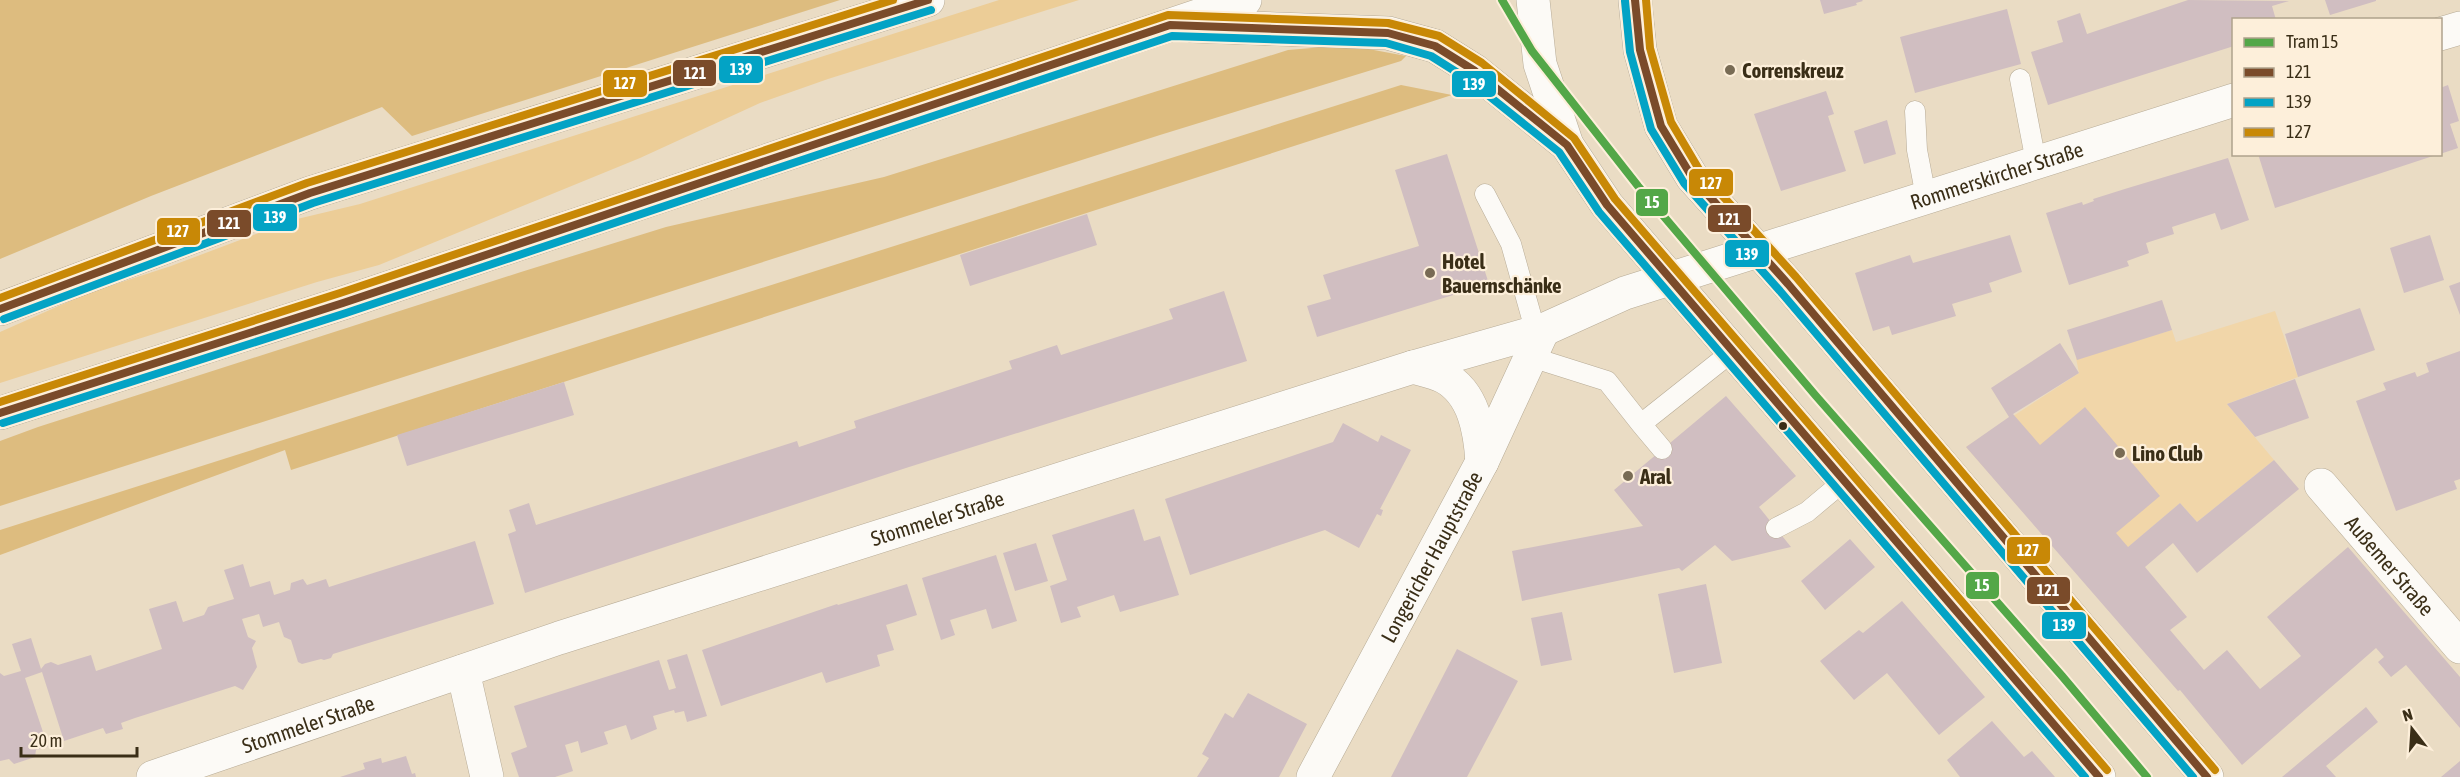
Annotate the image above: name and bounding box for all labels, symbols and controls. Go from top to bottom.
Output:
legend [2232,18,2442,156]
text: Tram 15 [2286,31,2339,52]
line badge: 139 [718,55,764,84]
place label: Correnskreuz [1742,58,1844,82]
line badge: 121 [672,59,717,87]
text: 139 [730,60,753,78]
text: 121 [2286,61,2311,82]
marker: Correnskreuz [1723,63,1737,77]
text: 121 [684,64,707,82]
line badge: 127 [602,69,648,98]
line badge: 139 [1451,70,1497,98]
text: 127 [614,74,636,92]
text: 139 [1463,75,1486,93]
text: 139 [2286,91,2311,112]
text: 127 [2286,121,2311,142]
street label: Rommerskircher Straße [1907,137,2086,214]
line badge: 127 [1688,168,1734,197]
text: 127 [1700,174,1722,192]
line badge: 15 [1635,188,1669,217]
text: 15 [1644,193,1660,211]
line badge: 139 [252,203,298,232]
line badge: 121 [1707,204,1752,233]
text: 139 [264,208,287,226]
line badge: 121 [206,209,252,238]
text: 121 [1718,210,1741,228]
text: 121 [218,214,241,232]
line badge: 127 [156,217,201,246]
text: 127 [167,222,189,240]
line badge: 139 [1724,239,1770,268]
text: 139 [1736,245,1759,263]
place label: Hotel Bauernschänke [1442,249,1561,297]
marker: Hotel Bauernschänke [1423,266,1437,280]
unlabelled marker [1777,420,1789,432]
place label: Lino Club [2132,441,2203,465]
marker: Lino Club [2113,446,2127,460]
place label: Aral [1639,464,1672,488]
street label: Longericher Hauptstraße [1376,467,1487,646]
marker: Aral [1621,469,1635,483]
street label: Stommeler Straße [868,486,1007,550]
street label: Außemer Straße [2341,511,2439,620]
line badge: 127 [2006,536,2051,565]
text: 127 [2017,541,2039,559]
line badge: 15 [1965,571,2000,600]
text: 15 [1974,576,1990,594]
line badge: 121 [2026,576,2071,605]
text: 121 [2037,581,2060,599]
line badge: 139 [2041,611,2087,640]
text: 139 [2053,616,2076,634]
street label: Stommeler Straße [239,690,377,758]
north arrow [2382,699,2442,759]
text: N [2400,705,2415,725]
scale bar [21,720,136,758]
text: 20 m [30,730,62,751]

